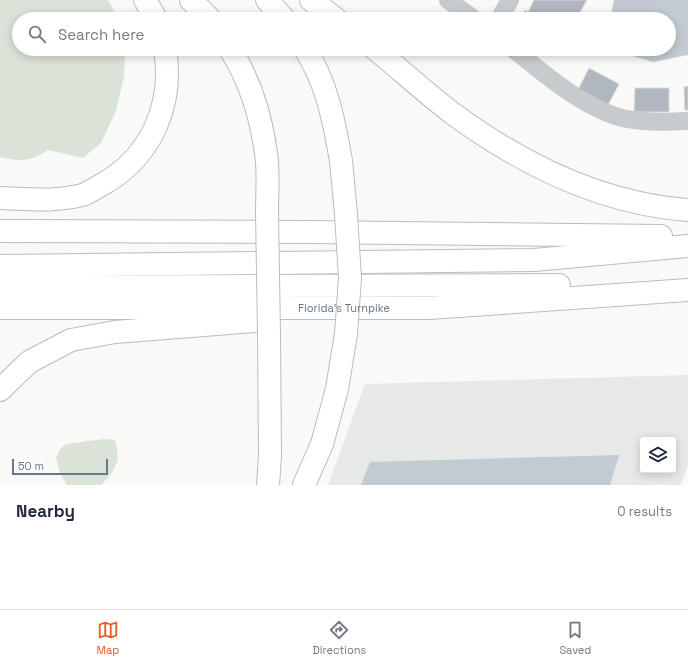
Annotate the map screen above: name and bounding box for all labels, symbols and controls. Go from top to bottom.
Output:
search box [12,12,676,56]
icon: search [26,23,48,45]
text: Search here [58,25,144,44]
street label: Florida's Turnpike [298,301,390,315]
map controls [640,437,676,473]
button: layers [640,437,676,473]
scale bar [12,457,108,476]
text: 50 m [18,459,44,473]
text: Nearby [16,500,75,522]
text: 0 results [617,503,672,520]
tab: Map [97,619,119,657]
tab: Directions [312,619,366,657]
tab: Saved [559,619,591,657]

